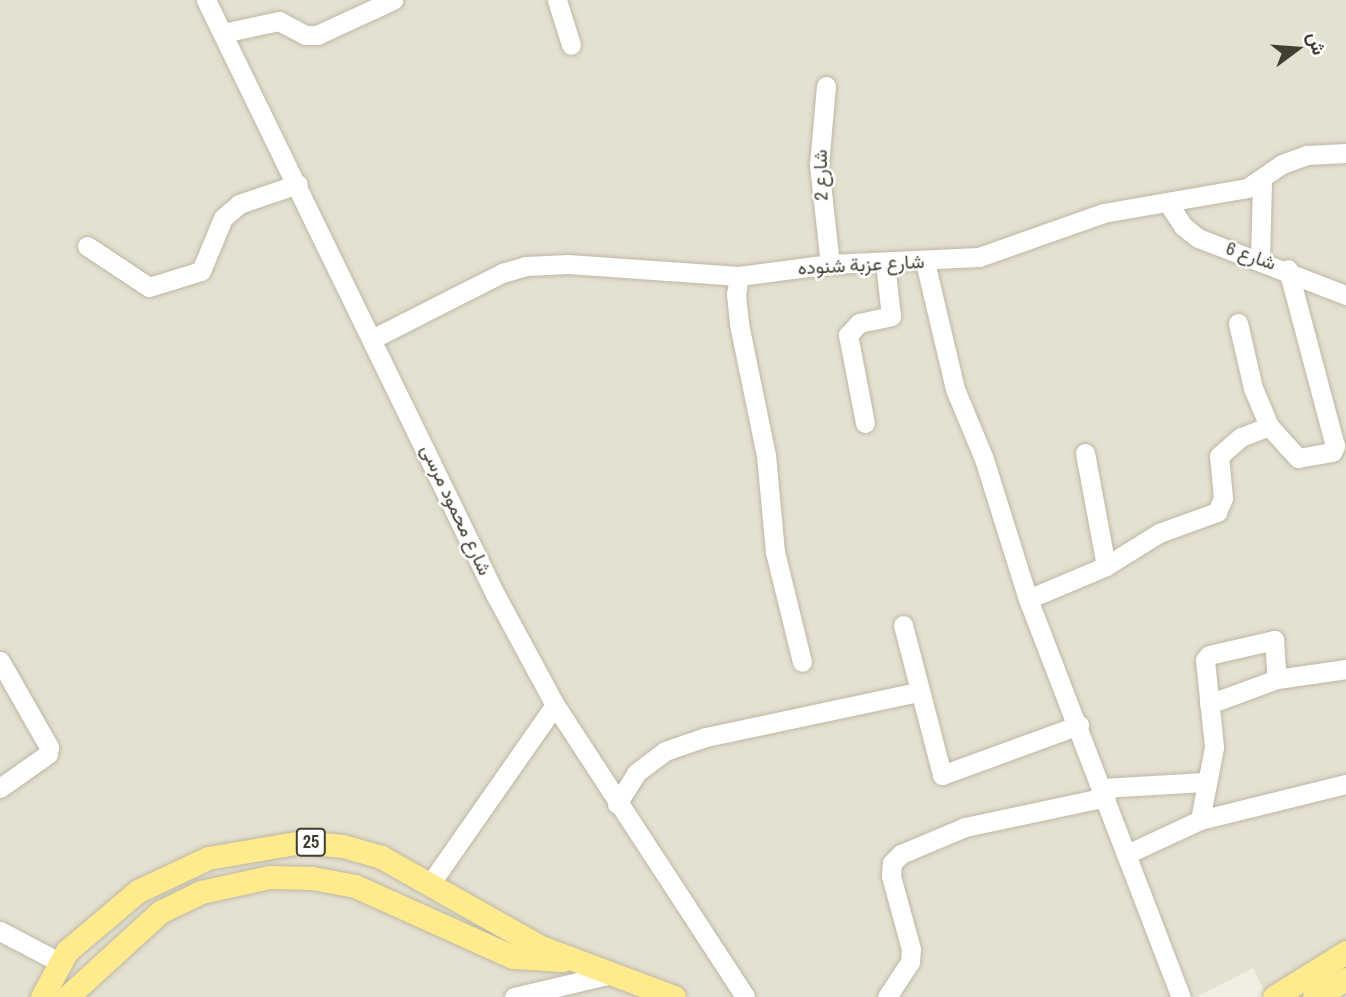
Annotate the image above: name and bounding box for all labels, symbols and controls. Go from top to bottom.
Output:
north arrow [1262,14,1332,84]
text: ش [1302,29,1333,58]
street label: شارع 2 [809,149,833,201]
street label: شارع 6 [1223,237,1279,275]
street label: شارع عزبة شنوده [797,250,925,280]
street label: شارع محمود مرسى [416,441,496,579]
road number: 25 [295,828,327,856]

